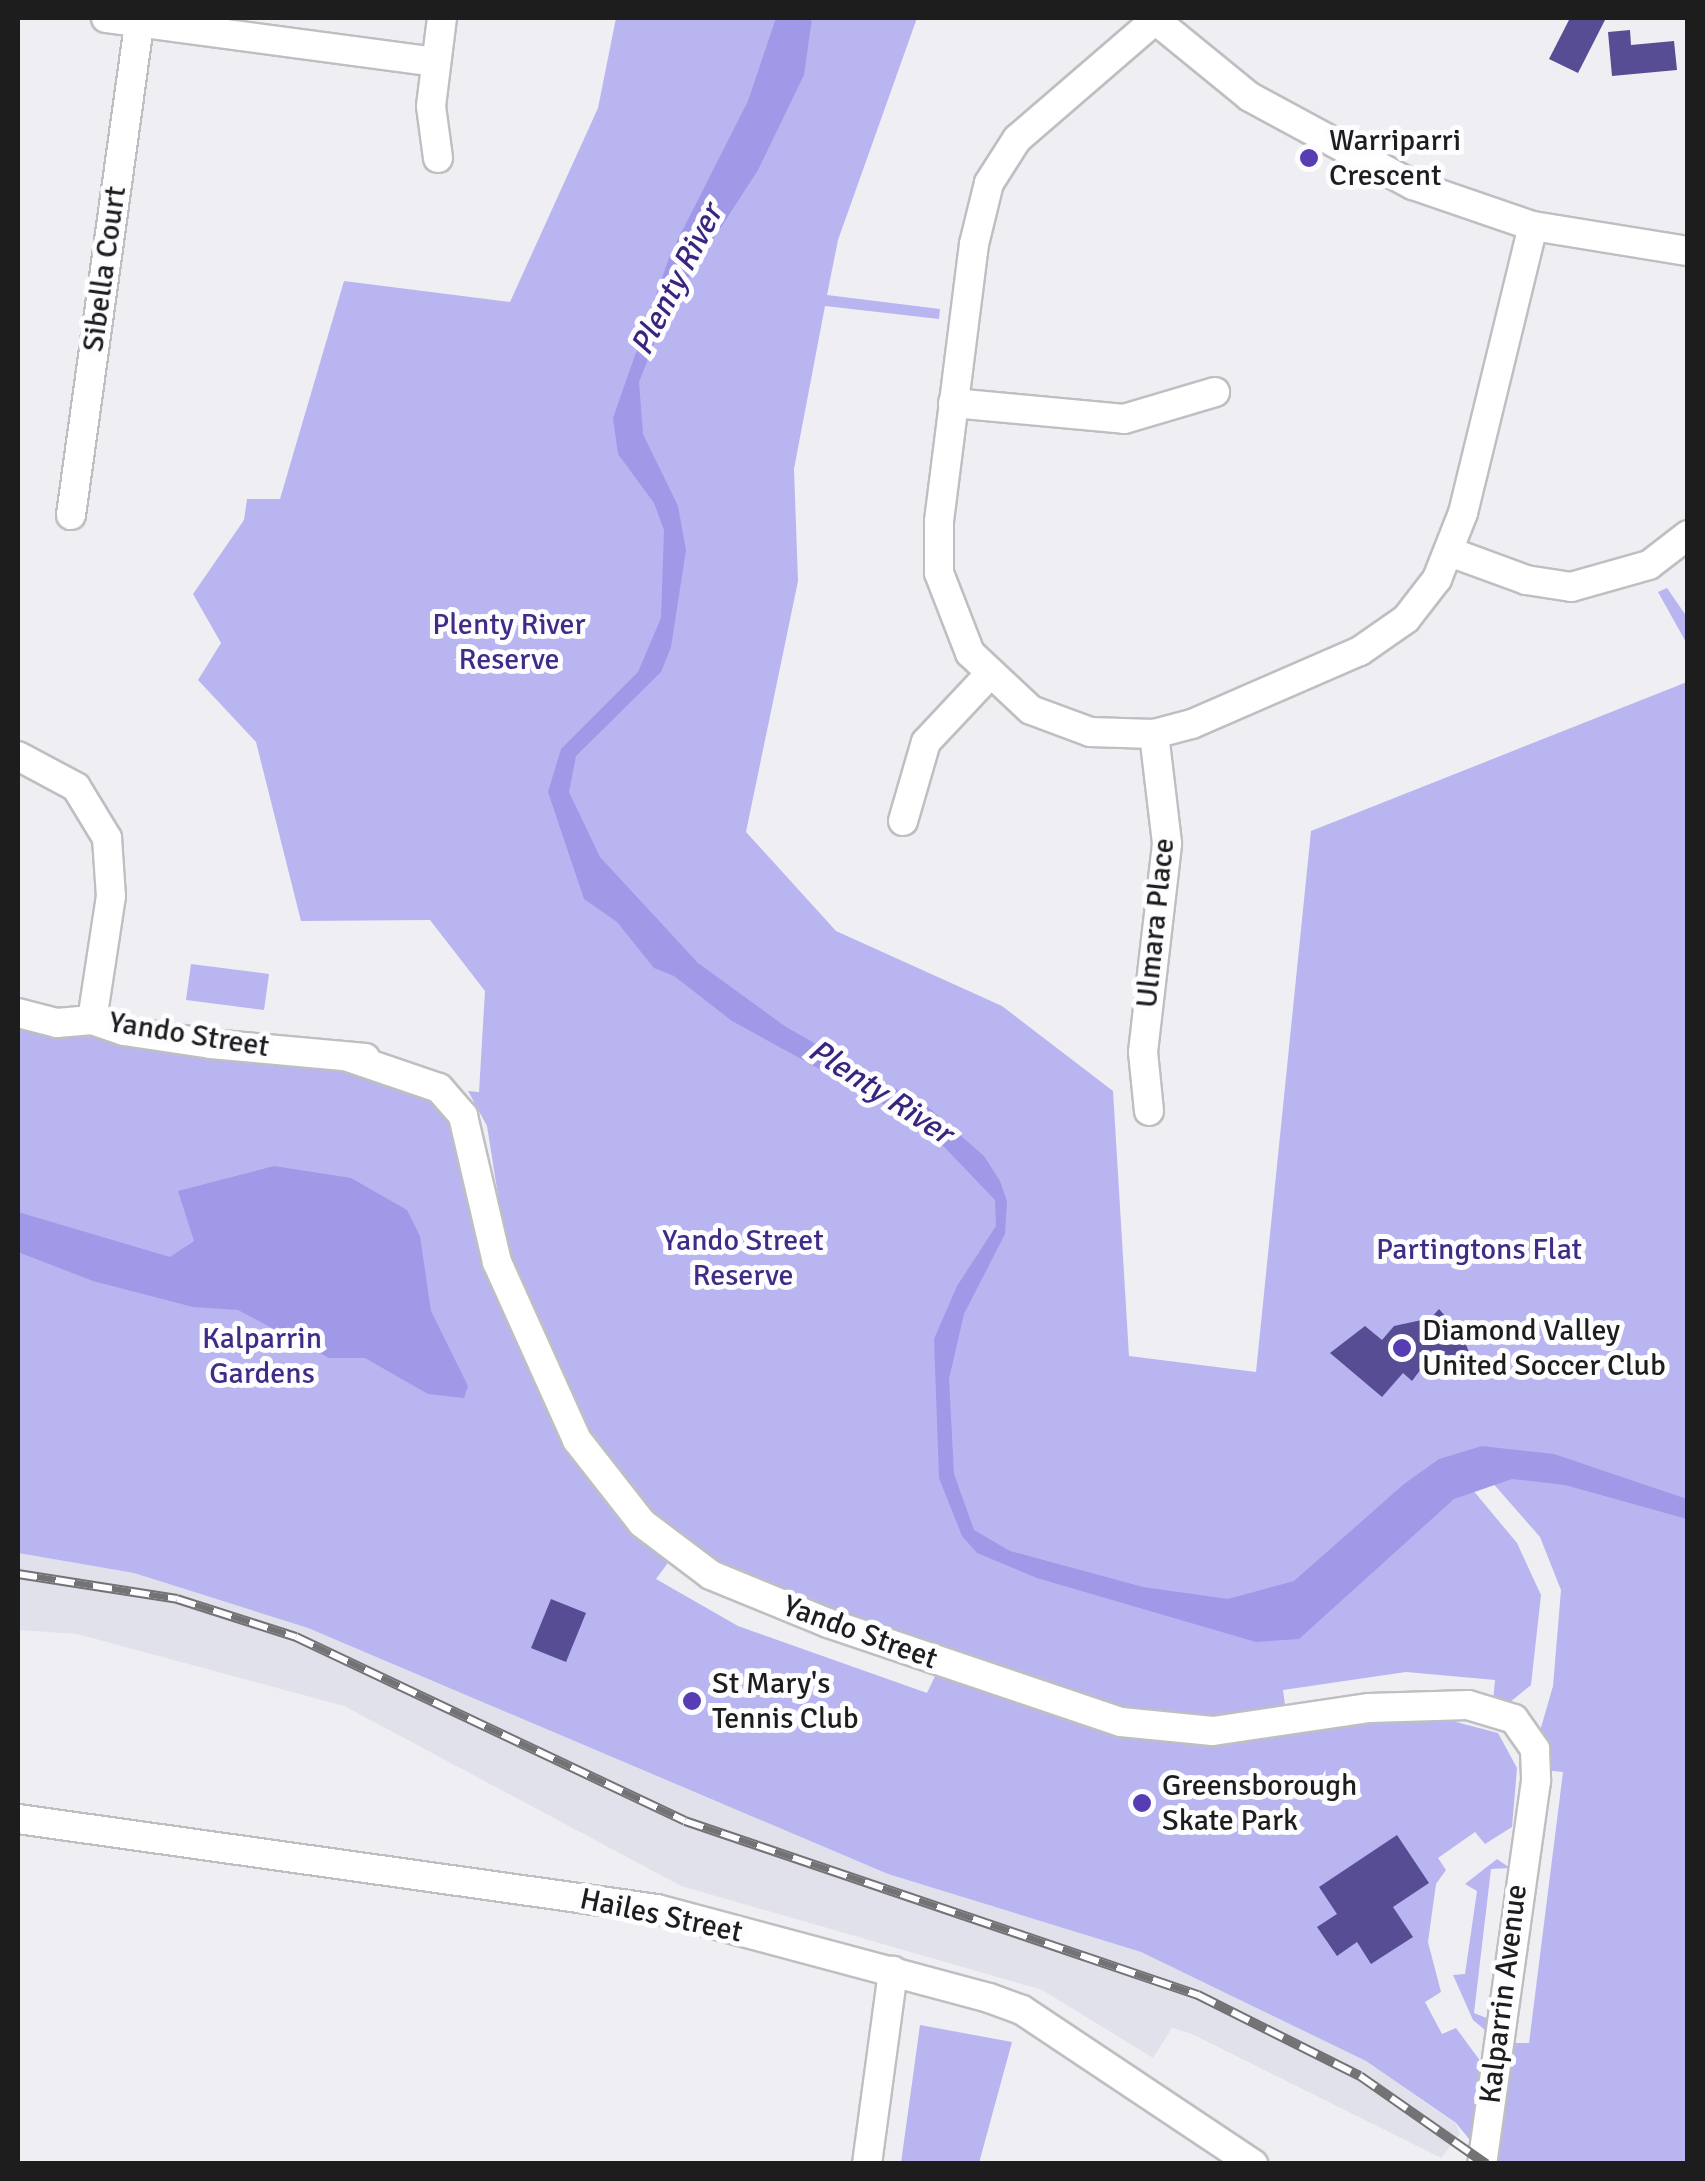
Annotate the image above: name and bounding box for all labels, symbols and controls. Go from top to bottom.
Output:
place label: Warriparri Crescent [1329,123,1461,194]
marker: Warriparri Crescent [1298,147,1320,169]
street label: Sibella Court [76,184,134,354]
water label: Plenty River [623,198,731,362]
park label: Plenty River Reserve [432,607,586,678]
street label: Ulmara Place [1129,836,1183,1010]
street label: Yando Street [106,1005,272,1065]
water label: Plenty River [801,1031,959,1153]
park label: Yando Street Reserve [662,1223,824,1294]
park label: Partingtons Flat [1376,1232,1582,1268]
place label: Diamond Valley United Soccer Club [1422,1313,1666,1384]
park label: Kalparrin Gardens [202,1321,322,1392]
marker: Diamond Valley United Soccer Club [1391,1337,1413,1359]
street label: Yando Street [778,1588,942,1678]
place label: St Mary's Tennis Club [712,1666,859,1736]
marker: St Mary's Tennis Club [681,1690,703,1712]
place label: Greensborough Skate Park [1162,1768,1357,1838]
marker: Greensborough Skate Park [1131,1792,1153,1814]
street label: Hailes Street [577,1881,745,1951]
street label: Kalparrin Avenue [1473,1882,1535,2106]

